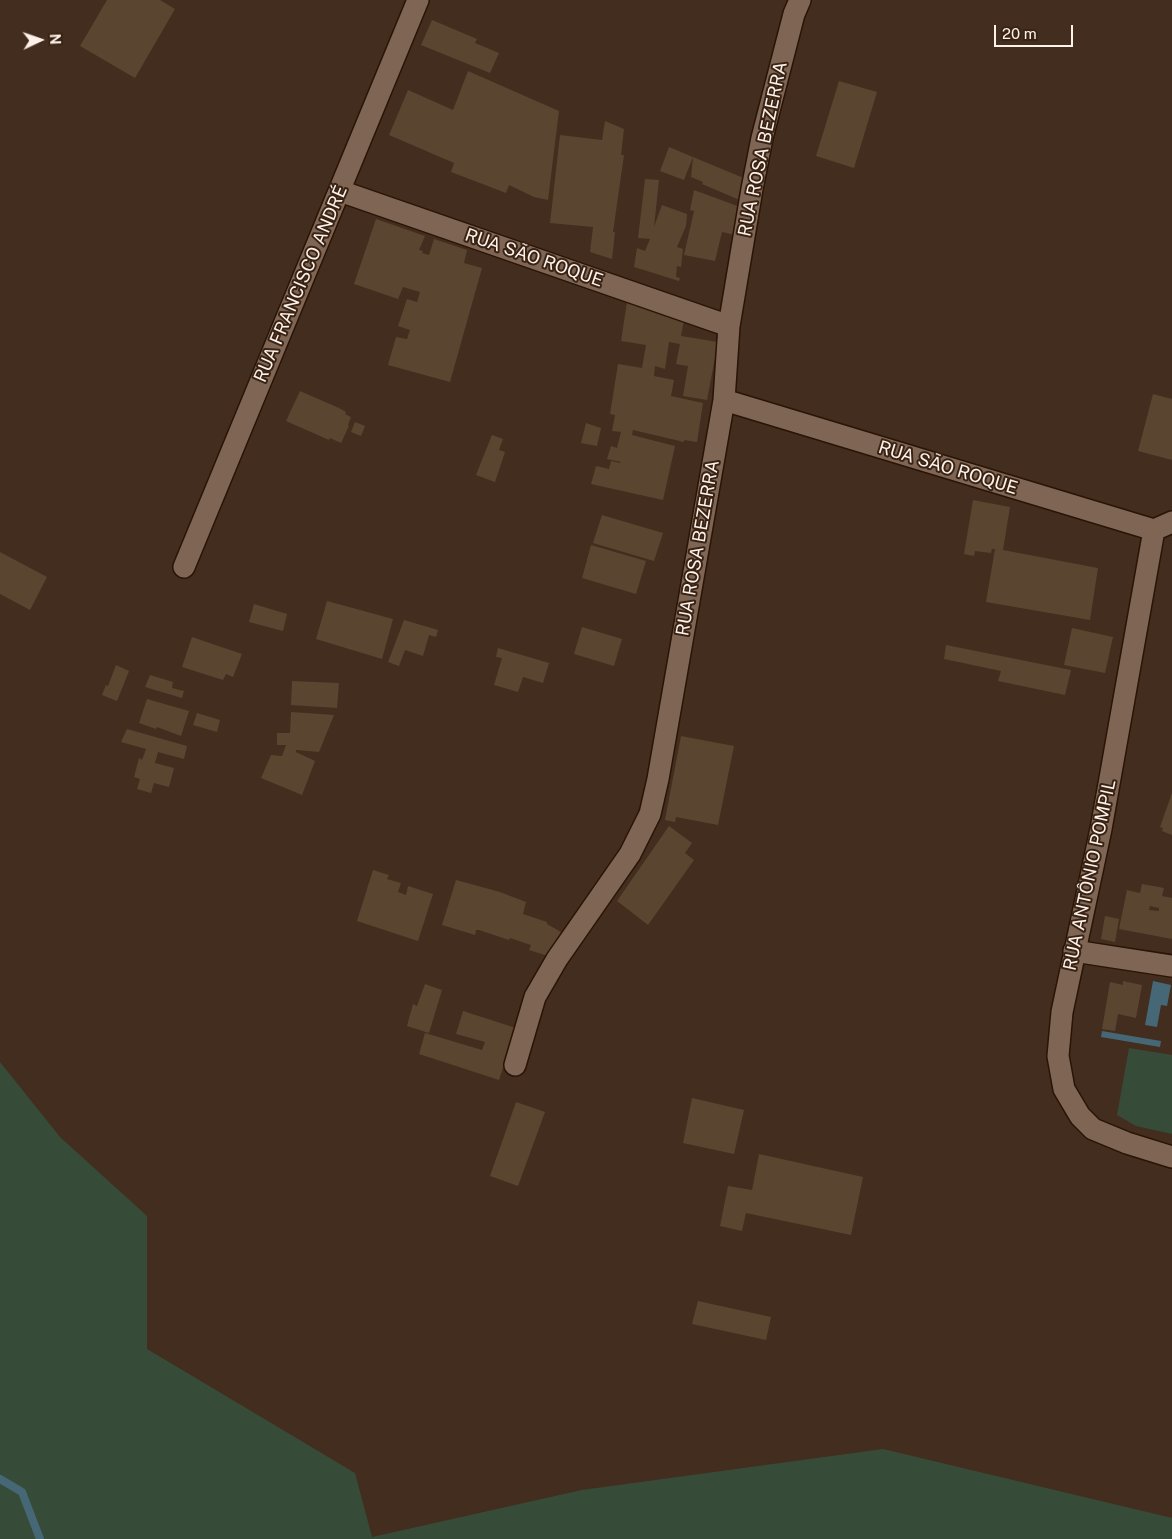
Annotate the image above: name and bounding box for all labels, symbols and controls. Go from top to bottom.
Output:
north arrow [15,15,65,65]
scale bar [997,15,1076,47]
text: 20 m [1002,25,1037,42]
text: N [47,33,63,45]
street label: RUA ROSA BEZERRA [734,60,792,238]
street label: RUA FRANCISCO ANDRÉ [250,182,352,386]
street label: RUA SÃO ROQUE [462,224,606,292]
street label: RUA SÃO ROQUE [876,437,1020,499]
street label: RUA ROSA BEZERRA [672,458,724,638]
street label: RUA ANTÔNIO POMPIL [1059,777,1121,973]

